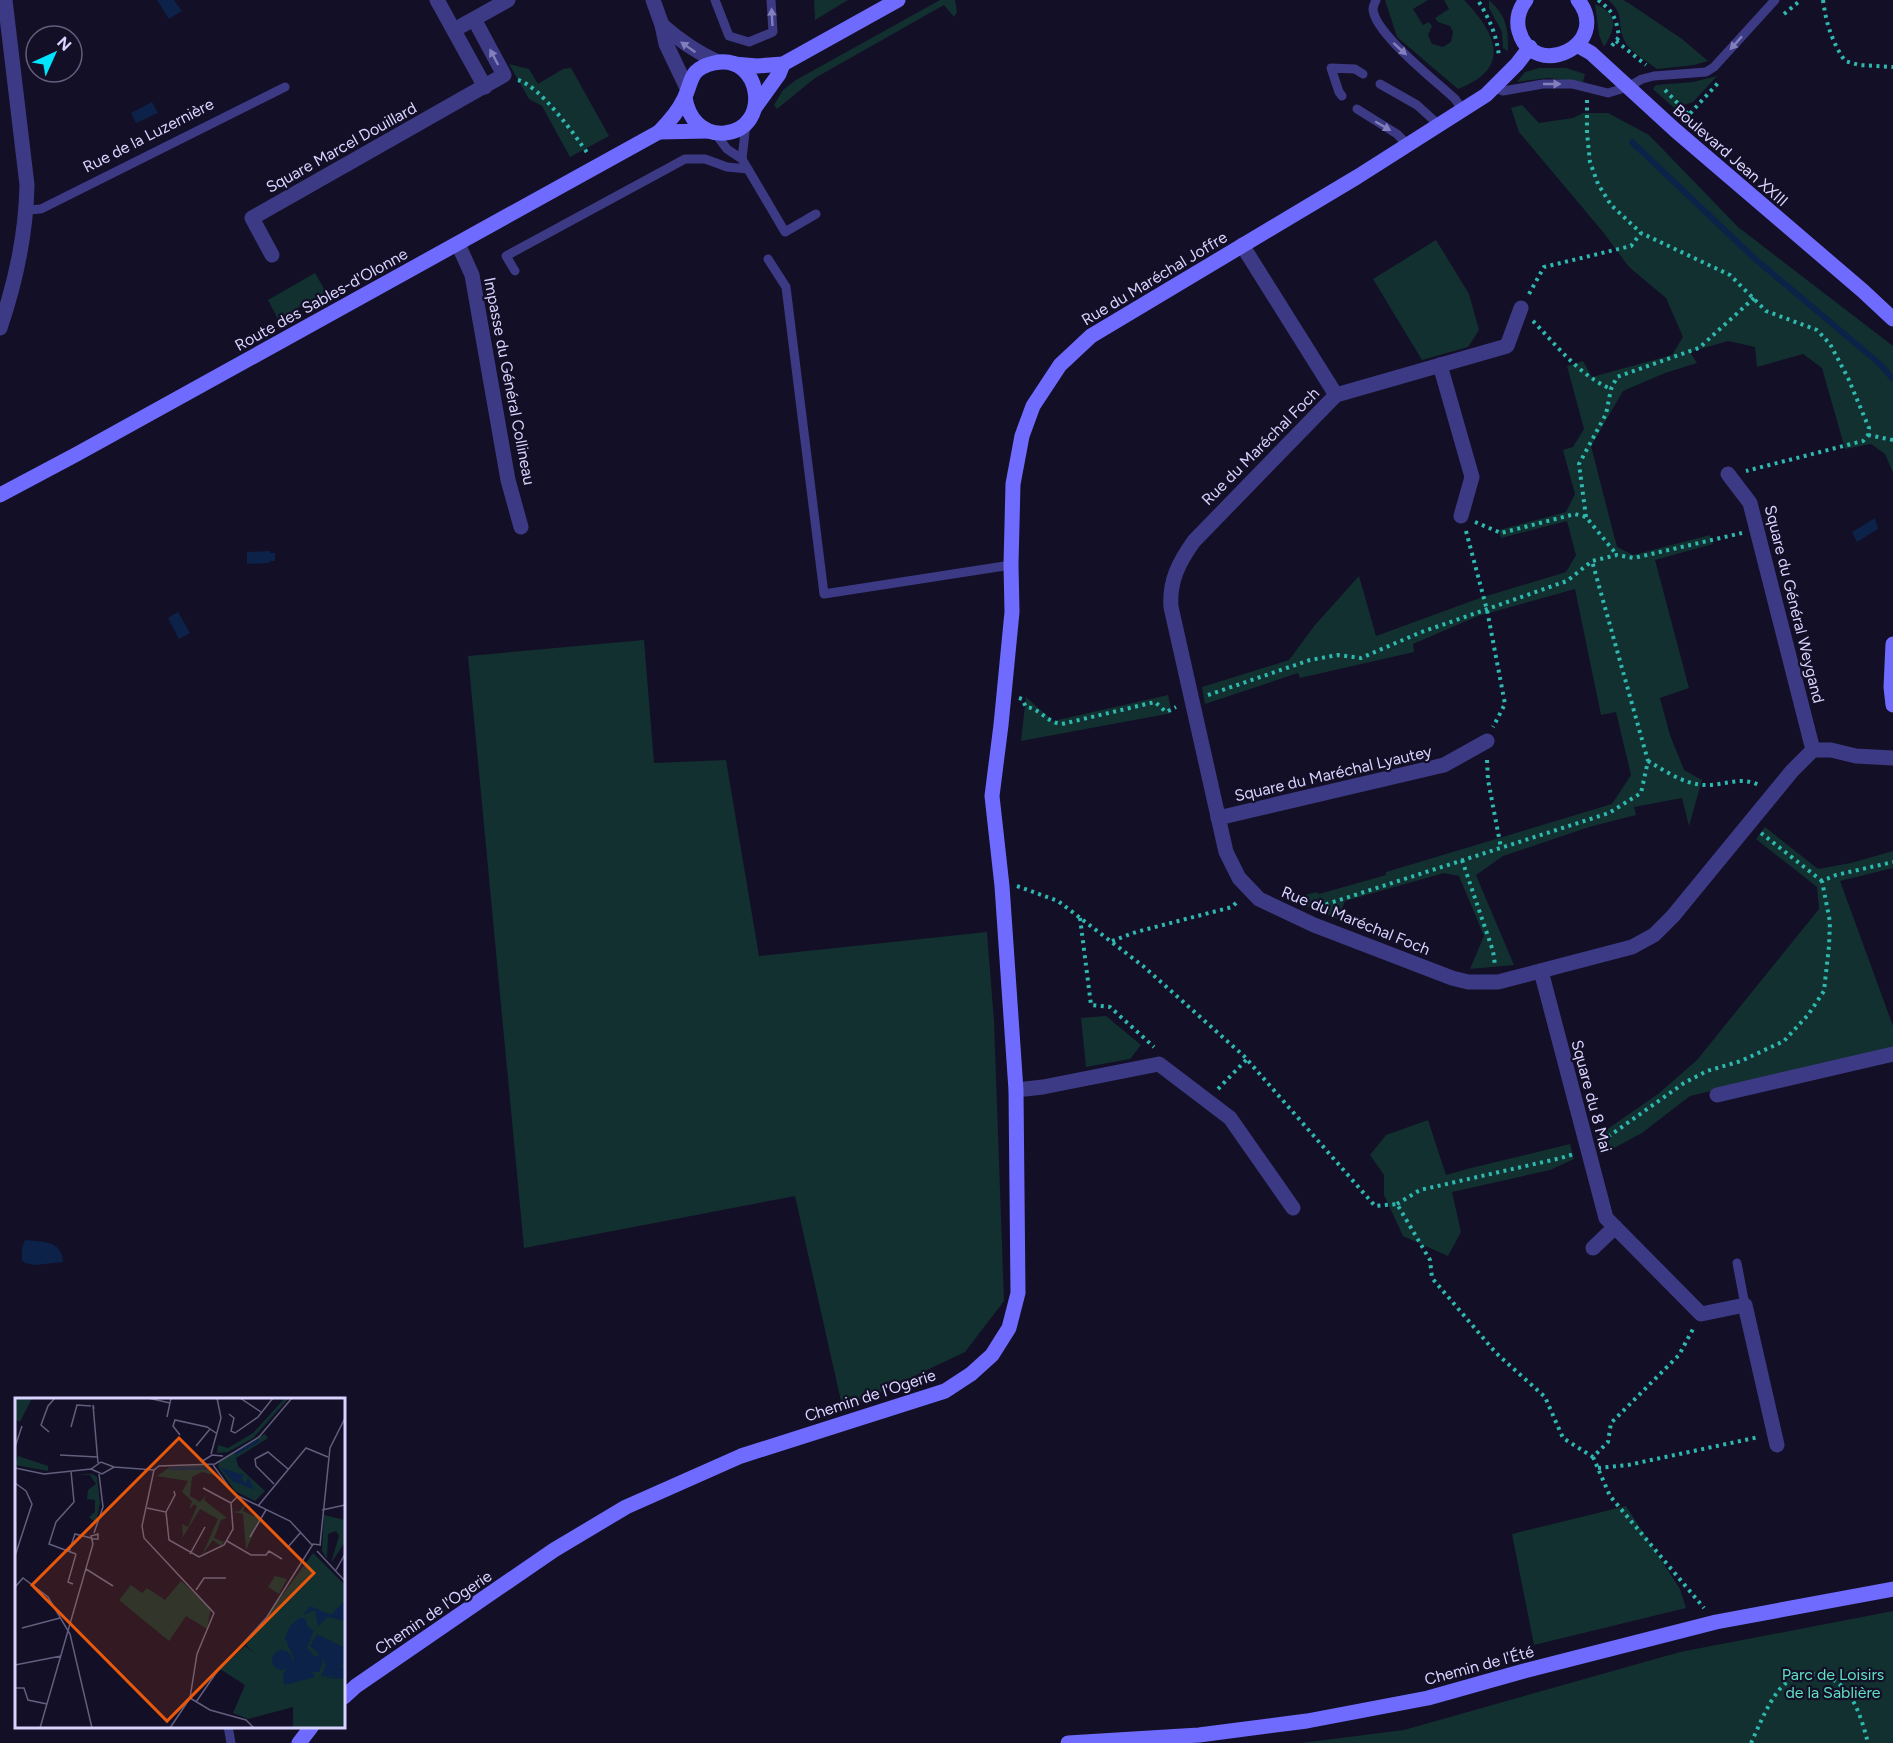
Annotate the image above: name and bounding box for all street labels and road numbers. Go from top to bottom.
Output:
street label: Rue de la Luzernière [80,94,217,177]
street label: Square Marcel Douillard [263,98,420,197]
street label: Boulevard Jean XXIII [1669,100,1792,210]
street label: Rue du Maréchal Joffre [1078,227,1231,329]
street label: Route des Sables-d'Olonne [232,244,411,355]
street label: Impasse du Général Collineau [480,276,539,487]
street label: Rue du Maréchal Foch [1198,384,1323,509]
street label: Square du Général Weygand [1761,503,1828,705]
street label: Square du Maréchal Lyautey [1233,741,1434,805]
street label: Rue du Maréchal Foch [1279,882,1433,959]
street label: Square du 8 Mai [1567,1038,1616,1154]
street label: Chemin de l'Ogerie [802,1365,938,1426]
street label: Chemin de l'Ogerie [371,1566,495,1658]
street label: Chemin de l'Été [1422,1642,1536,1689]

